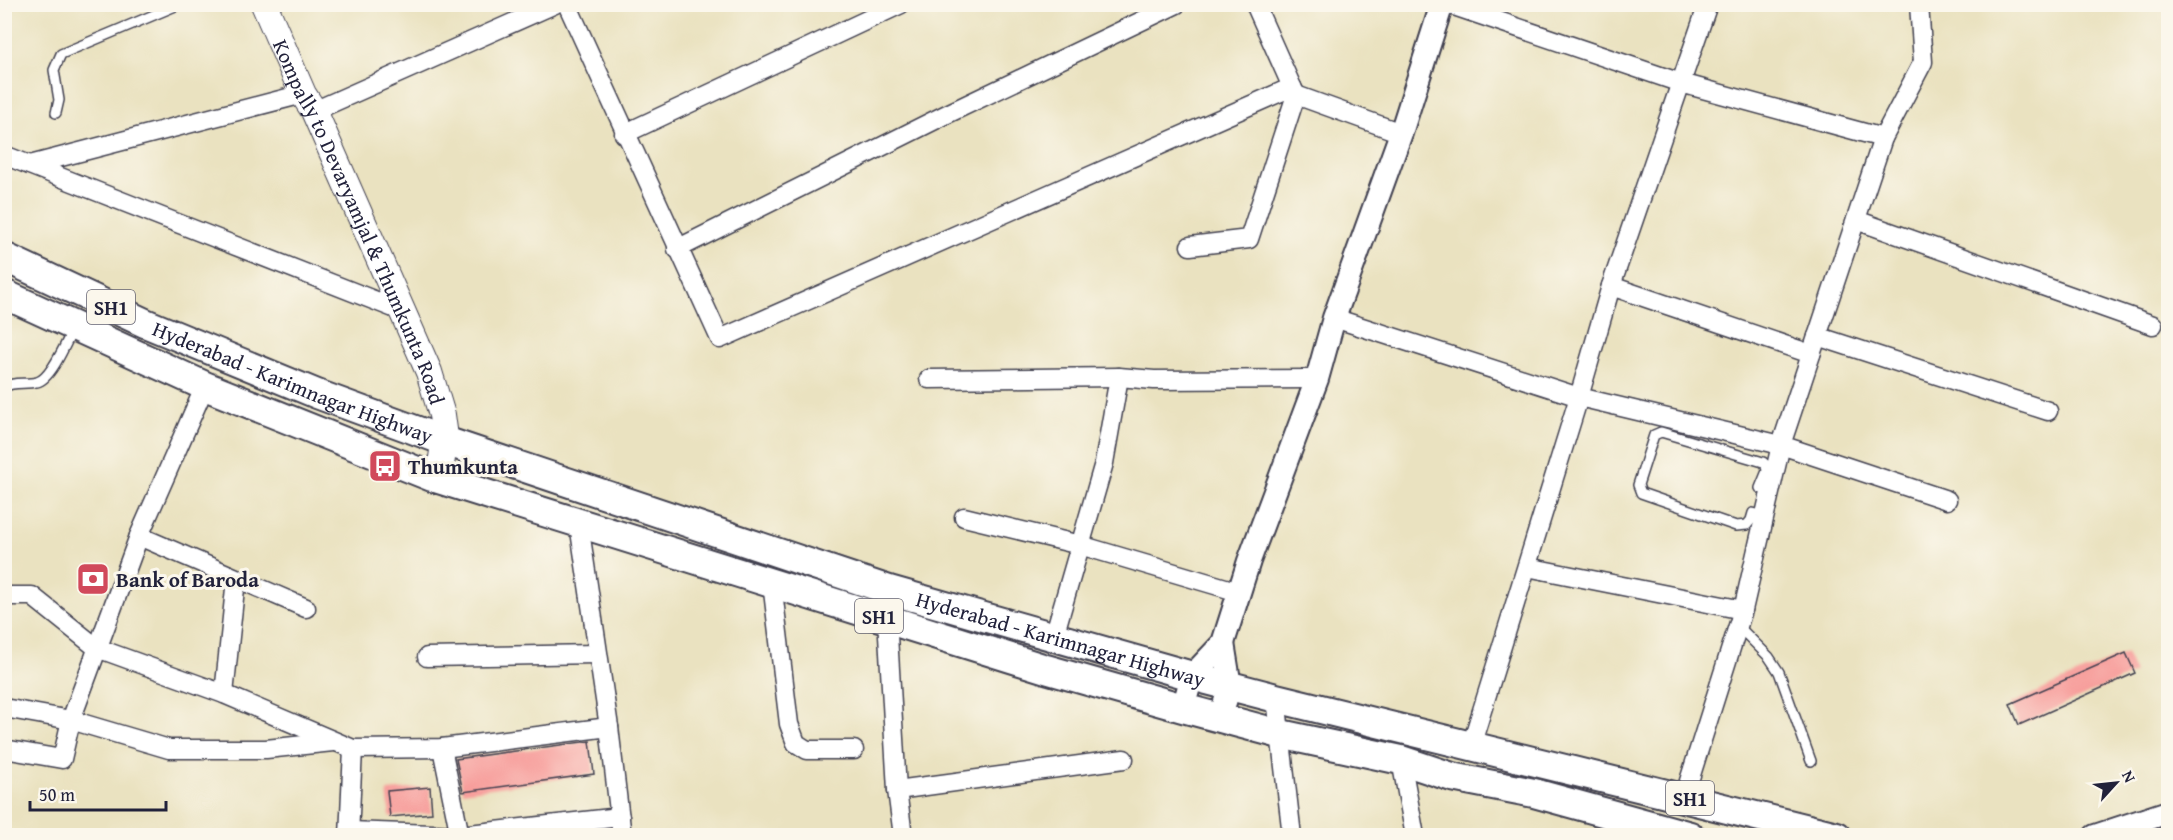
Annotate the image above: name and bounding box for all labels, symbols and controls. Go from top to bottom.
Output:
street label: Kompally to Devaryamjal & Thumkunta Road [266,34,454,409]
road number: SH1 [87,290,135,324]
street label: Hyderabad - Karimnagar Highway [148,312,438,451]
bus stop icon: Thumkunta [367,448,403,484]
place label: Thumkunta [408,451,518,482]
bank icon: Bank of Baroda [75,561,111,597]
place label: Bank of Baroda [116,564,259,595]
street label: Hyderabad - Karimnagar Highway [913,583,1209,694]
road number: SH1 [855,599,903,633]
north arrow [2086,753,2146,813]
text: N [2116,766,2143,787]
scale bar [30,774,166,812]
text: 50 m [39,781,75,808]
road number: SH1 [1666,781,1714,815]

